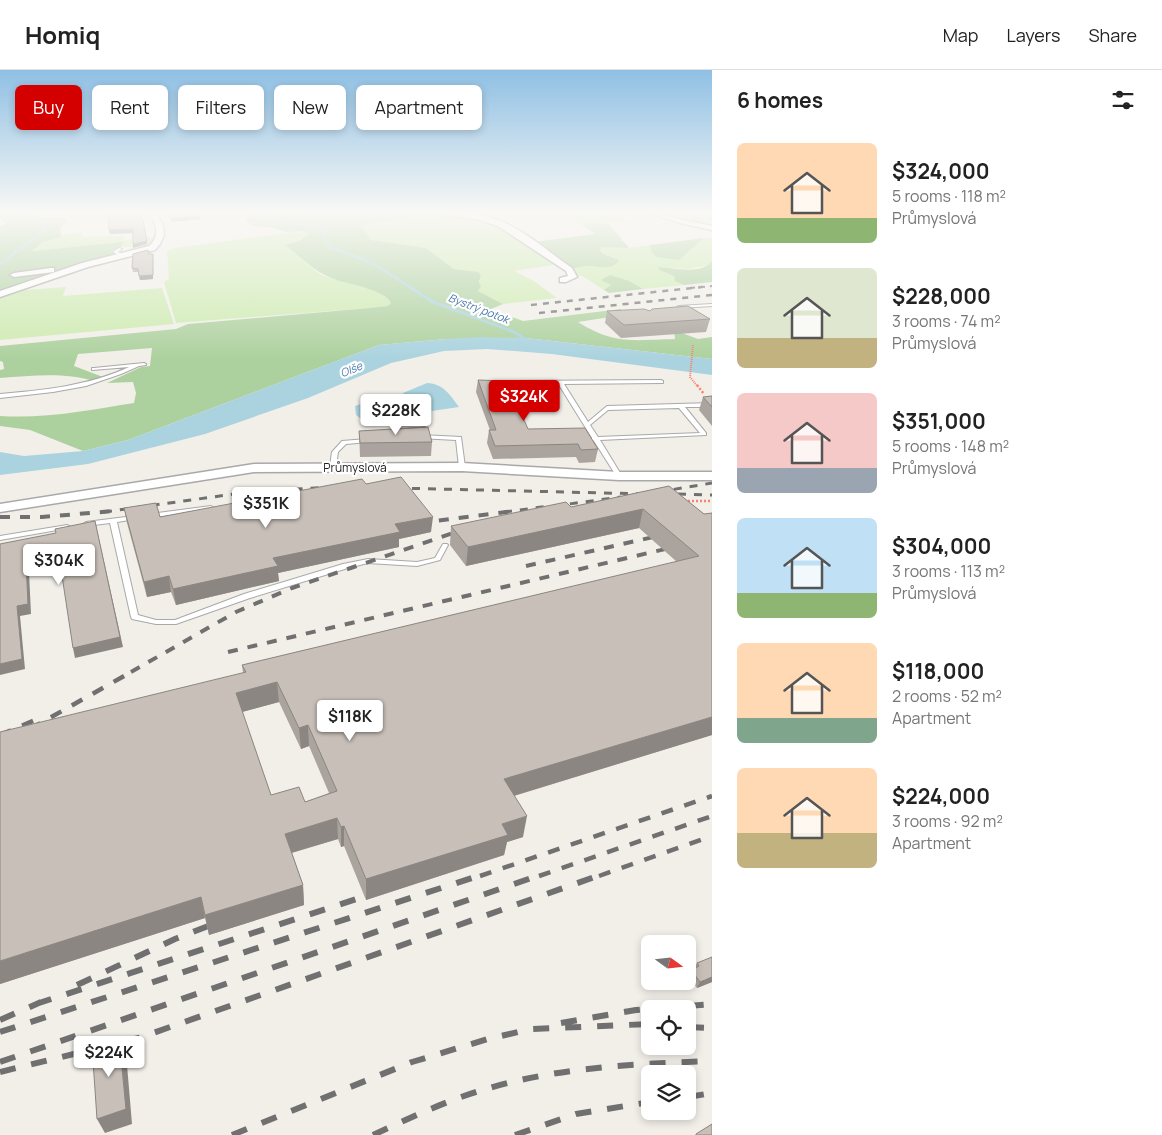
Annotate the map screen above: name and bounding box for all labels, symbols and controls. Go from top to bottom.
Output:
text: Homiq [25,18,100,51]
text: Map [943,23,978,47]
text: Layers [1006,23,1060,47]
text: Share [1088,23,1137,47]
chip: Buy [15,85,82,130]
chip: Rent [92,85,168,130]
chip: Filters [178,85,264,130]
chip: New [274,85,346,130]
chip: Apartment [356,85,482,130]
text: 6 homes [737,86,823,114]
icon: filters [1109,86,1137,114]
text: $324,000 [892,157,990,185]
icon: home [777,163,837,223]
text: 5 rooms · 118 m² [892,185,1006,207]
text: Průmyslová [892,207,976,229]
text: $228,000 [892,282,991,310]
icon: home [777,288,837,348]
water label: Bystrý potok [447,290,513,327]
text: 3 rooms · 74 m² [892,310,1001,332]
text: Průmyslová [892,332,976,354]
water label: Olše [338,357,365,380]
pin: $324K [489,380,559,422]
text: $324K [500,385,548,407]
pin: $228K [361,394,431,436]
text: $228K [371,399,421,421]
text: $351,000 [892,407,986,435]
icon: home [777,413,837,473]
text: 5 rooms · 148 m² [892,435,1009,457]
text: Průmyslová [892,457,976,479]
street label: Průmyslová [323,459,387,476]
pin: $351K [231,486,301,529]
text: $351K [243,492,289,514]
text: $304,000 [892,532,991,560]
icon: home [777,538,837,598]
pin: $304K [24,544,94,586]
text: $304K [34,549,84,571]
text: 3 rooms · 113 m² [892,560,1005,582]
text: Průmyslová [892,582,976,604]
text: $118,000 [892,657,984,685]
icon: home [777,663,837,723]
text: 2 rooms · 52 m² [892,685,1002,707]
pin: $118K [315,700,385,742]
text: $118K [328,705,372,727]
text: Apartment [892,707,971,729]
text: $224,000 [892,782,990,810]
icon: home [777,788,837,848]
text: 3 rooms · 92 m² [892,810,1003,832]
text: Apartment [892,832,971,854]
north arrow [641,935,696,990]
map controls [641,935,696,1120]
button: locate [641,1000,696,1055]
pin: $224K [74,1036,144,1078]
text: $224K [85,1041,133,1063]
button: layers [641,1065,696,1120]

